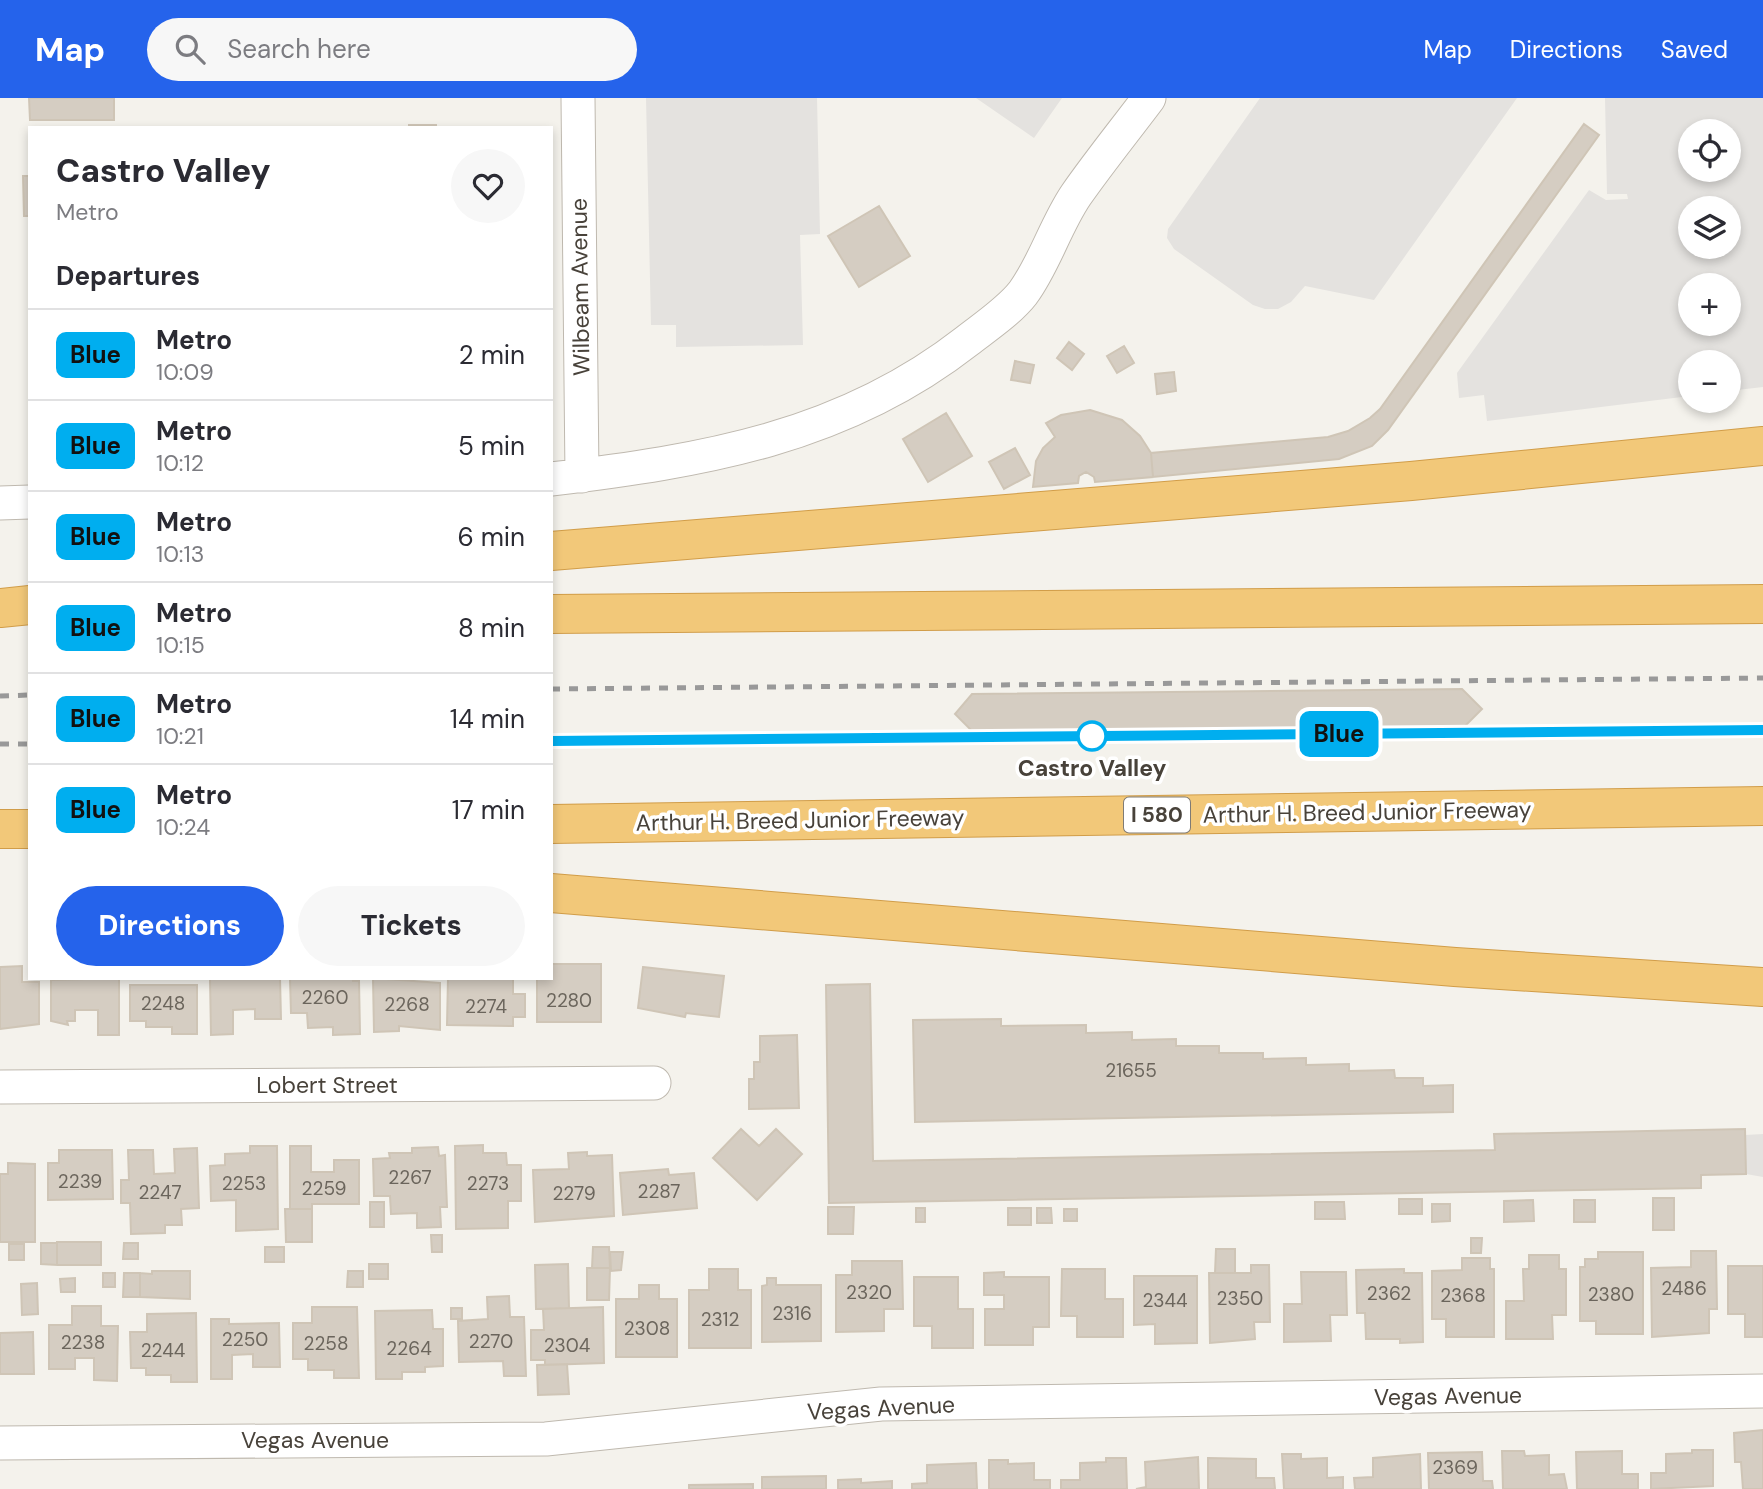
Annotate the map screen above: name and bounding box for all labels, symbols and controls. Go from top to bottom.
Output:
search box [147,18,637,81]
text: Map [35,28,105,71]
icon: search [171,30,209,68]
text: Search here [227,32,371,66]
text: Map [1424,34,1472,65]
text: Directions [1510,34,1623,65]
text: Saved [1661,34,1728,65]
map controls [1678,119,1741,413]
button: locate [1678,119,1741,182]
text: Castro Valley [56,149,271,192]
button: heart [451,149,525,223]
button: layers [1678,196,1741,259]
text: Metro [56,197,119,227]
street label: Wilbeam Avenue [563,198,597,376]
text: Departures [56,259,200,293]
button: + [1678,273,1741,336]
text: Metro [156,323,232,357]
text: 2 min [459,338,525,372]
text: Blue [70,339,121,370]
button: − [1678,350,1741,413]
text: 10:09 [156,357,214,387]
text: Metro [156,414,232,448]
text: 5 min [458,429,525,463]
text: Blue [70,430,121,461]
text: 10:12 [156,448,204,478]
text: Metro [156,505,232,539]
text: 6 min [457,520,525,554]
text: Blue [70,521,121,552]
text: 10:13 [156,539,204,569]
text: Metro [156,596,232,630]
text: 8 min [458,611,525,645]
text: Blue [70,612,121,643]
text: 10:15 [156,630,205,660]
text: Metro [156,687,232,721]
text: 14 min [450,702,525,736]
text: Blue [70,703,121,734]
line badge: Blue [1290,711,1388,757]
text: Blue [1314,718,1364,749]
text: 10:21 [156,721,204,751]
marker: Castro Valley [1077,721,1107,751]
place label: Castro Valley [1018,753,1166,783]
text: Metro [156,778,232,812]
text: 17 min [452,793,525,827]
text: Blue [70,794,121,825]
street label: Arthur H. Breed Junior Freeway [1202,794,1532,830]
road number: I 580 [1124,798,1190,832]
street label: Arthur H. Breed Junior Freeway [635,802,965,838]
text: 10:24 [156,812,210,842]
button: Directions [56,886,284,966]
button: Tickets [298,886,525,966]
house number: 2260 [302,985,348,1010]
house number: 2280 [546,988,592,1013]
house number: 2248 [141,991,185,1016]
house number: 2268 [384,992,430,1017]
house number: 2274 [465,994,507,1019]
house number: 21655 [1105,1058,1157,1083]
street label: Lobert Street [256,1070,398,1100]
house number: 2267 [388,1165,432,1190]
house number: 2239 [58,1169,102,1194]
house number: 2253 [222,1171,266,1196]
house number: 2273 [467,1171,509,1196]
house number: 2259 [302,1176,346,1201]
house number: 2287 [638,1179,680,1204]
house number: 2247 [138,1180,182,1205]
house number: 2279 [552,1181,596,1206]
house number: 2486 [1661,1276,1707,1301]
house number: 2320 [846,1280,892,1305]
house number: 2362 [1367,1281,1411,1306]
house number: 2380 [1588,1282,1634,1307]
house number: 2368 [1440,1283,1486,1308]
house number: 2350 [1217,1286,1263,1311]
house number: 2344 [1142,1288,1188,1313]
house number: 2316 [772,1301,812,1326]
house number: 2312 [701,1307,739,1332]
house number: 2308 [624,1316,670,1341]
house number: 2250 [222,1327,268,1352]
house number: 2270 [469,1329,513,1354]
house number: 2238 [61,1330,105,1355]
house number: 2258 [303,1331,349,1356]
house number: 2304 [544,1333,590,1358]
house number: 2264 [386,1336,432,1361]
house number: 2244 [141,1338,185,1363]
street label: Vegas Avenue [1374,1380,1522,1412]
street label: Vegas Avenue [806,1389,956,1427]
street label: Vegas Avenue [241,1425,389,1455]
house number: 2369 [1432,1455,1478,1480]

